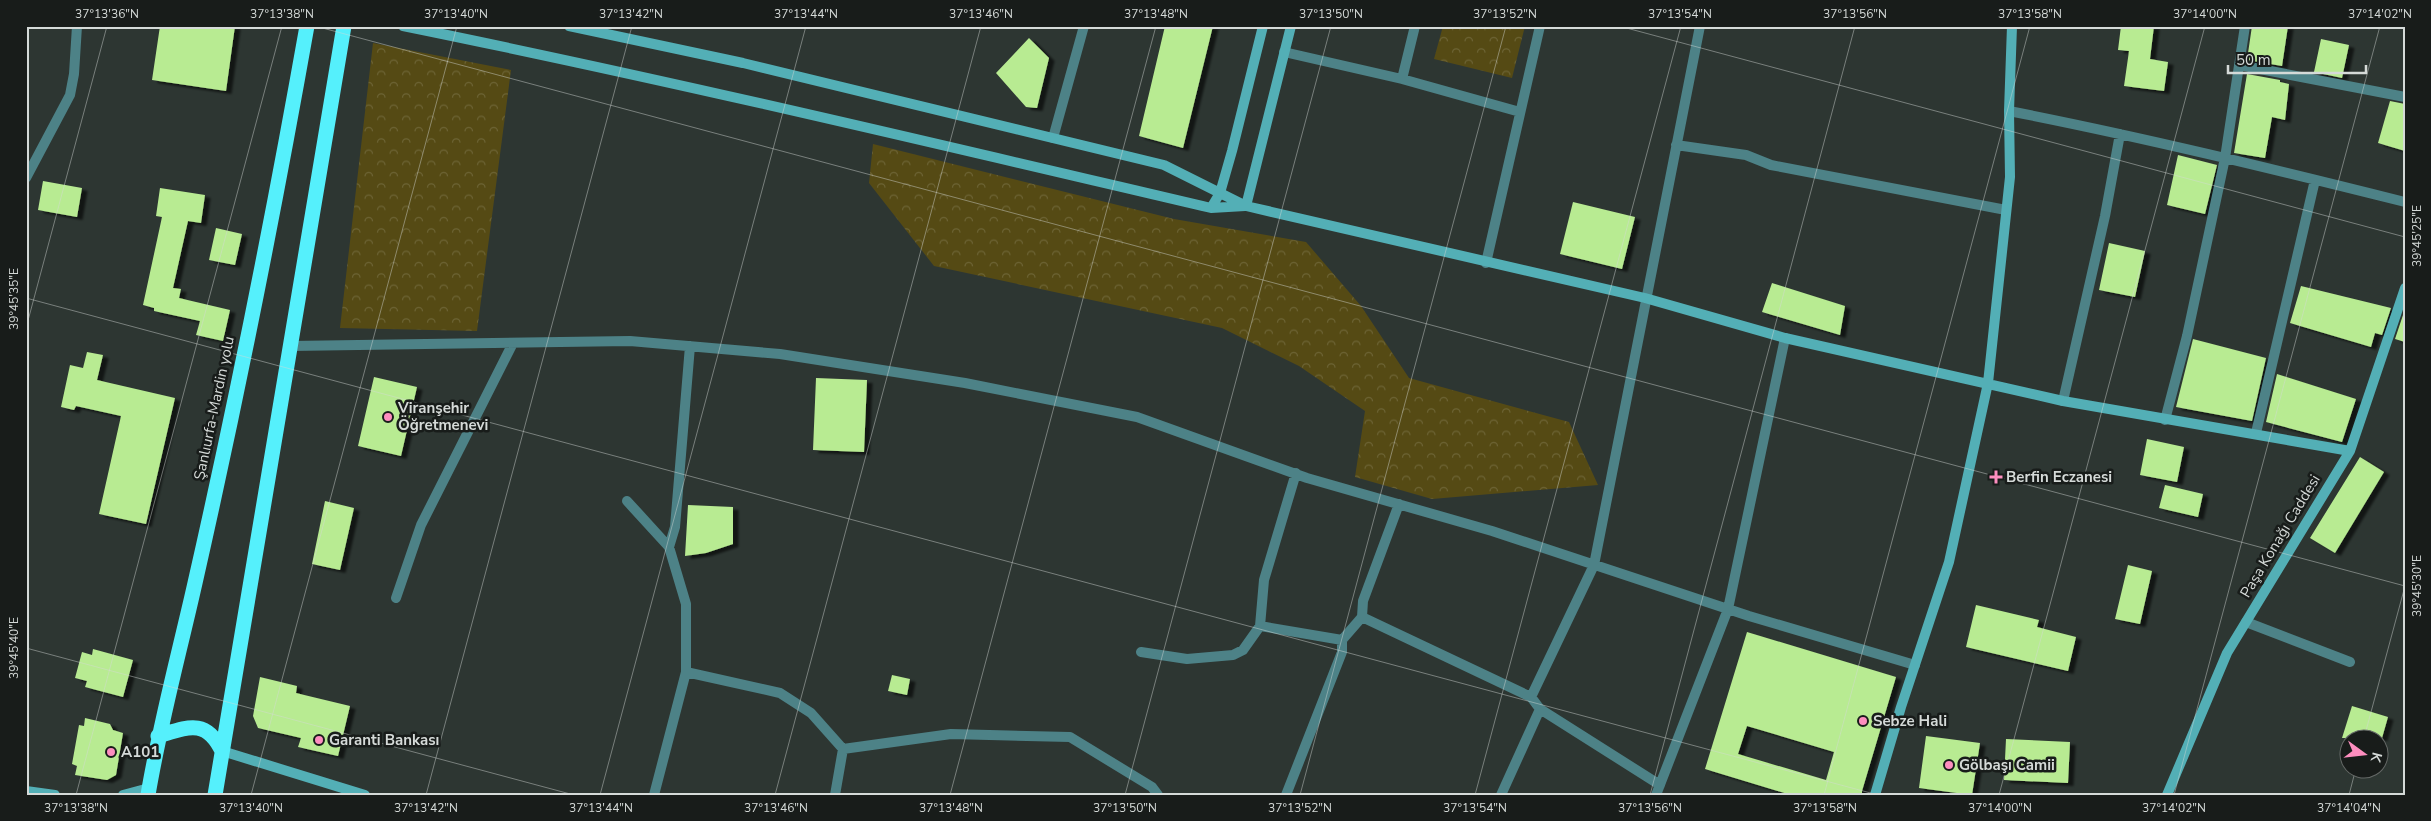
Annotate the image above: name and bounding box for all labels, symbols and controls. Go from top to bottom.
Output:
text: 37°13'36"N [75,6,139,22]
text: 37°13'38"N [250,6,314,22]
text: 37°13'40"N [424,6,488,22]
text: 37°13'42"N [599,6,663,22]
text: 37°13'44"N [774,6,838,22]
text: 37°13'46"N [949,6,1013,22]
text: 37°13'48"N [1124,6,1188,22]
text: 37°13'50"N [1299,6,1363,22]
text: 37°13'52"N [1473,6,1537,22]
text: 37°13'54"N [1648,6,1712,22]
text: 37°13'56"N [1823,6,1887,22]
text: 37°13'58"N [1998,6,2062,22]
text: 37°14'00"N [2173,6,2237,22]
text: 37°14'02"N [2348,6,2412,22]
scale bar [2228,42,2366,74]
text: 50 m [2236,50,2271,70]
text: 39°45'25"E [2409,205,2425,267]
text: 39°45'35"E [6,268,22,330]
street label: Şanlıurfa-Mardin yolu [189,334,239,482]
place label: Viranşehir Öğretmenevi [397,398,488,435]
marker: Viranşehir Öğretmenevi [382,411,394,423]
place label: Berfin Eczanesi [2006,467,2112,487]
marker: Berfin Eczanesi [1990,471,2002,483]
street label: Paşa Konağı Caddesi [2235,471,2325,601]
text: 39°45'30"E [2409,555,2425,617]
text: 39°45'40"E [6,617,22,679]
place label: Sebze Hali [1873,711,1947,731]
marker: Sebze Hali [1857,715,1869,727]
north arrow [2338,728,2388,778]
place label: Garanti Bankası [329,730,439,750]
marker: Garanti Bankası [313,734,325,746]
place label: A101 [121,742,159,762]
marker: A101 [105,746,117,758]
text: K [2366,750,2386,765]
place label: Gölbaşı Camii [1959,755,2055,775]
marker: Gölbaşı Camii [1943,759,1955,771]
text: 37°13'38"N [44,800,108,816]
text: 37°13'40"N [219,800,283,816]
text: 37°13'42"N [394,800,458,816]
text: 37°13'44"N [569,800,633,816]
text: 37°13'46"N [744,800,808,816]
text: 37°13'48"N [919,800,983,816]
text: 37°13'50"N [1093,800,1157,816]
text: 37°13'52"N [1268,800,1332,816]
text: 37°13'54"N [1443,800,1507,816]
text: 37°13'56"N [1618,800,1682,816]
text: 37°13'58"N [1793,800,1857,816]
text: 37°14'00"N [1968,800,2032,816]
text: 37°14'02"N [2142,800,2206,816]
text: 37°14'04"N [2317,800,2381,816]

